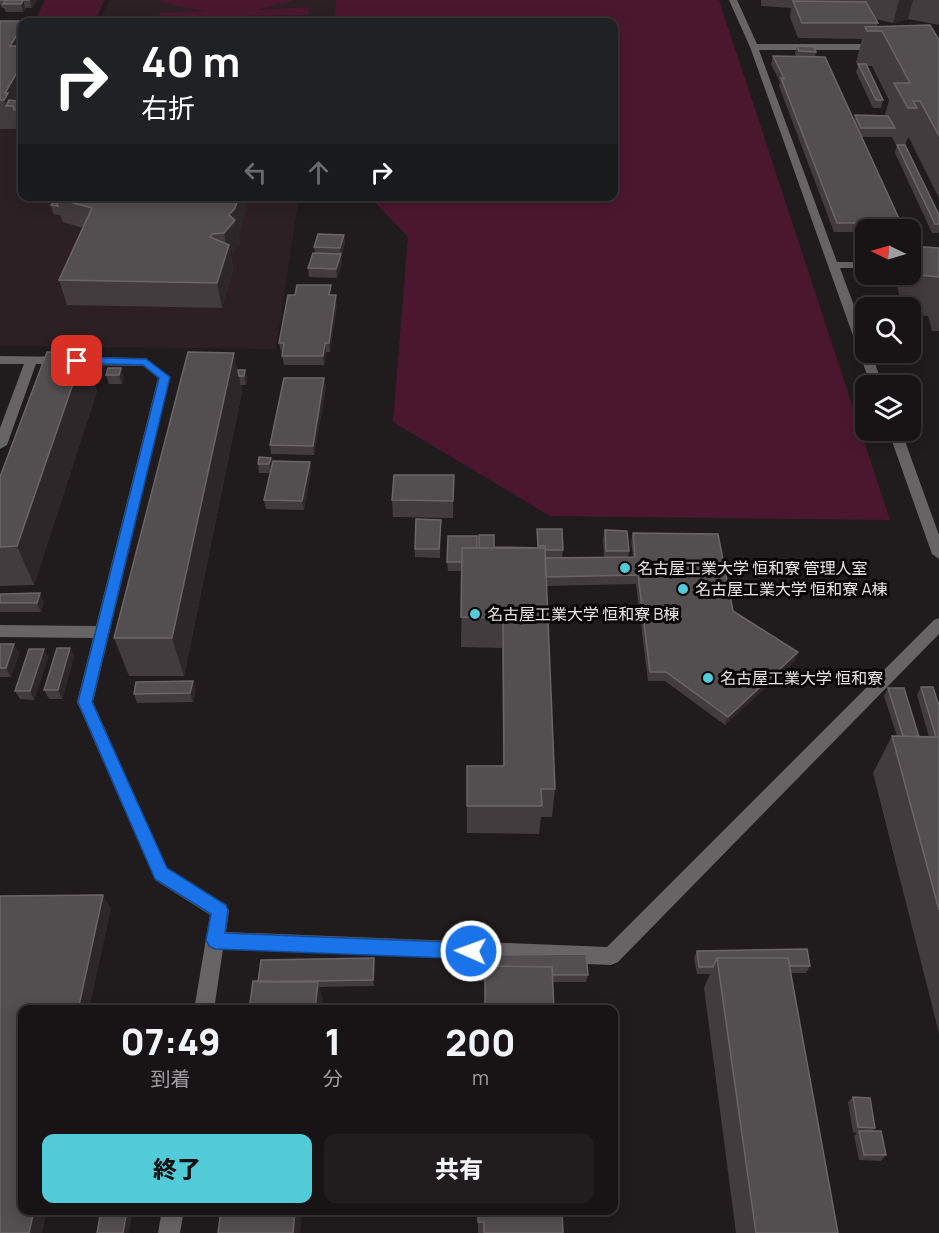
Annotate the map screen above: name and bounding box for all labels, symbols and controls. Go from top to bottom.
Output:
text: 40 m [141,32,240,90]
icon: right [42,42,120,120]
text: 右折 [141,89,195,126]
icon: left [239,156,272,189]
icon: ahead [302,156,335,189]
icon: right [365,156,398,189]
north arrow [855,219,921,285]
map controls [855,219,921,441]
button: search [855,297,921,363]
pin [51,335,102,386]
icon: arrive [60,344,93,377]
button: layers [855,375,921,441]
place label: 名古屋工業大学 恒和寮 管理人室 [637,557,867,579]
marker: 名古屋工業大学 恒和寮 管理人室 [618,561,632,575]
place label: 名古屋工業大学 恒和寮 A棟 [695,578,888,600]
marker: 名古屋工業大学 恒和寮 A棟 [676,582,690,596]
place label: 名古屋工業大学 恒和寮 B棟 [487,603,679,625]
marker: 名古屋工業大学 恒和寮 B棟 [468,607,482,621]
place label: 名古屋工業大学 恒和寮 [720,667,883,689]
marker: 名古屋工業大学 恒和寮 [701,671,715,685]
position arrow [439,919,503,983]
text: 07:49 [120,1017,221,1066]
text: 1 [325,1017,341,1066]
text: 200 [445,1018,516,1067]
text: m [472,1064,489,1091]
text: 到着 [150,1065,190,1092]
text: 分 [323,1065,343,1092]
button: 終了 [42,1134,312,1203]
button: 共有 [324,1134,594,1203]

